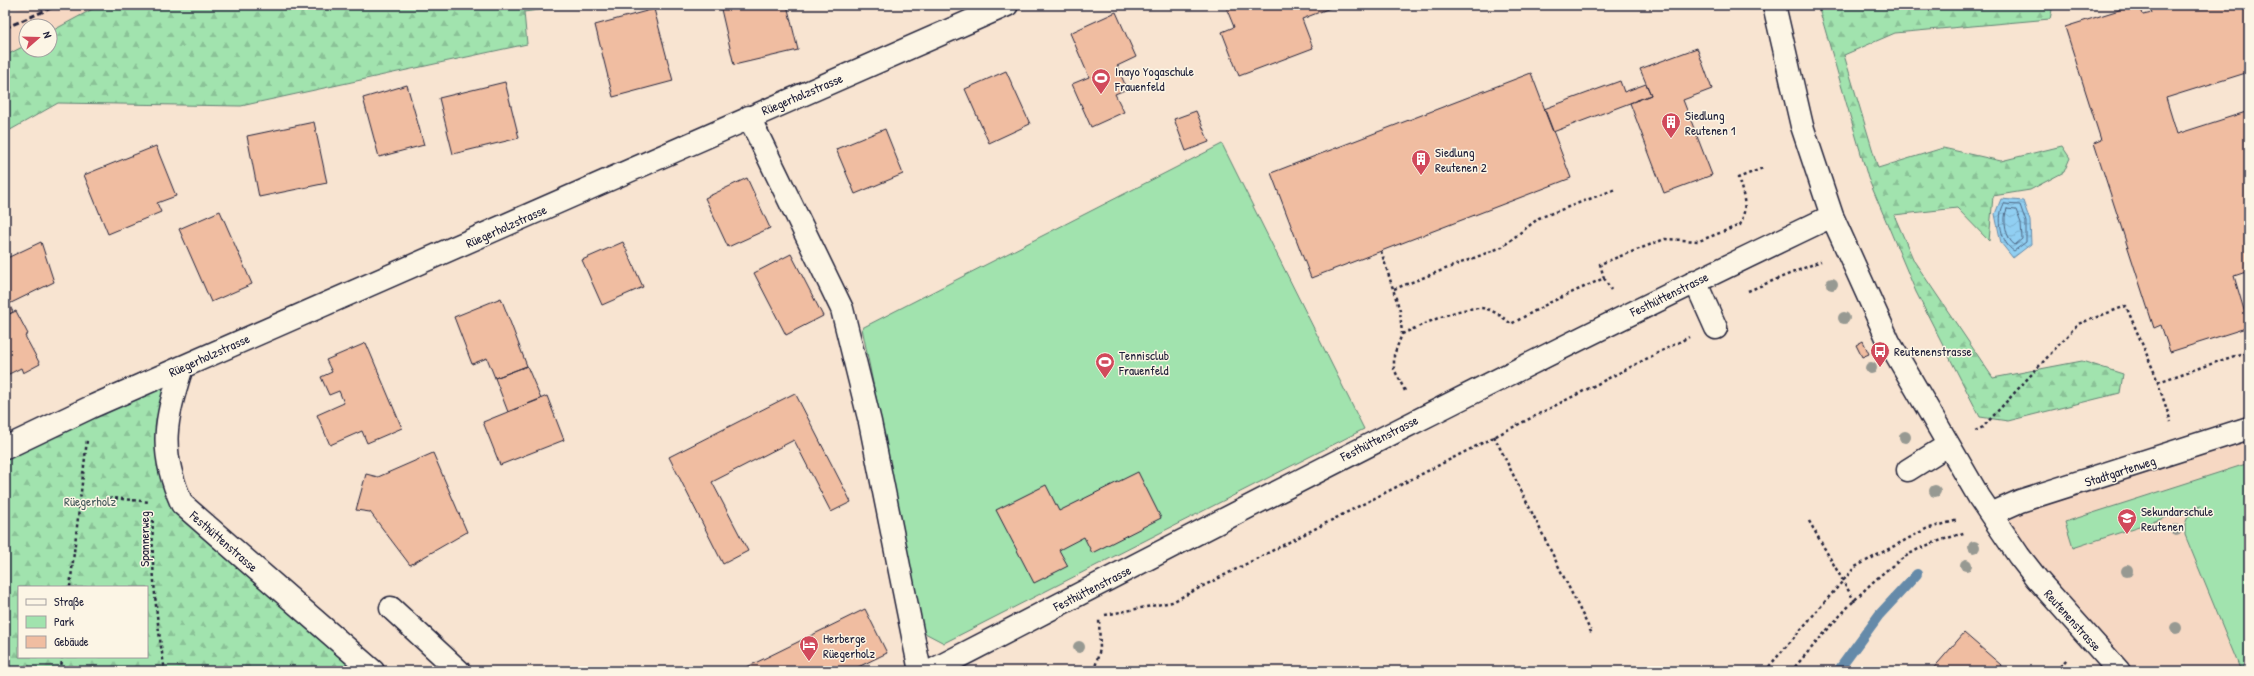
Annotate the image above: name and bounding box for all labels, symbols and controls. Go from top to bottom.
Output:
north arrow [18,18,58,58]
text: N [40,29,55,40]
place label: Inayo Yogaschule Frauenfeld [1114,62,1194,95]
sports icon: Inayo Yogaschule Frauenfeld [1090,67,1112,95]
street label: Rüegerholzstrasse [759,69,845,119]
place label: Siedlung Reutenen 1 [1685,106,1736,139]
building icon: Siedlung Reutenen 1 [1660,111,1682,139]
place label: Siedlung Reutenen 2 [1435,143,1487,176]
building icon: Siedlung Reutenen 2 [1410,148,1432,176]
street label: Rüegerholzstrasse [463,200,549,252]
street label: Festhüttenstrasse [1626,267,1711,321]
street label: Rüegerholzstrasse [166,329,252,381]
bus stop icon: Reutenenstrasse [1869,340,1891,368]
place label: Reutenenstrasse [1894,342,1972,360]
place label: Tennisclub Frauenfeld [1118,346,1169,379]
sports icon: Tennisclub Frauenfeld [1094,351,1116,379]
street label: Festhüttenstrasse [1336,411,1421,466]
street label: Stadtgartenweg [2082,451,2158,491]
park label: Rüegerholz [64,492,116,510]
place label: Sekundarschule Reutenen [2141,502,2213,535]
street label: Festhüttenstrasse [185,506,262,576]
school or university icon: Sekundarschule Reutenen [2116,507,2138,535]
street label: Spannerweg [135,511,153,567]
street label: Festhüttenstrasse [1049,561,1134,616]
street label: Reutenenstrasse [2040,585,2106,655]
legend [18,586,148,658]
text: Straße [54,593,84,610]
text: Park [54,613,74,630]
place label: Herberge Rüegerholz [823,629,875,662]
text: Gebäude [54,633,89,650]
hotel icon: Herberge Rüegerholz [798,634,820,662]

